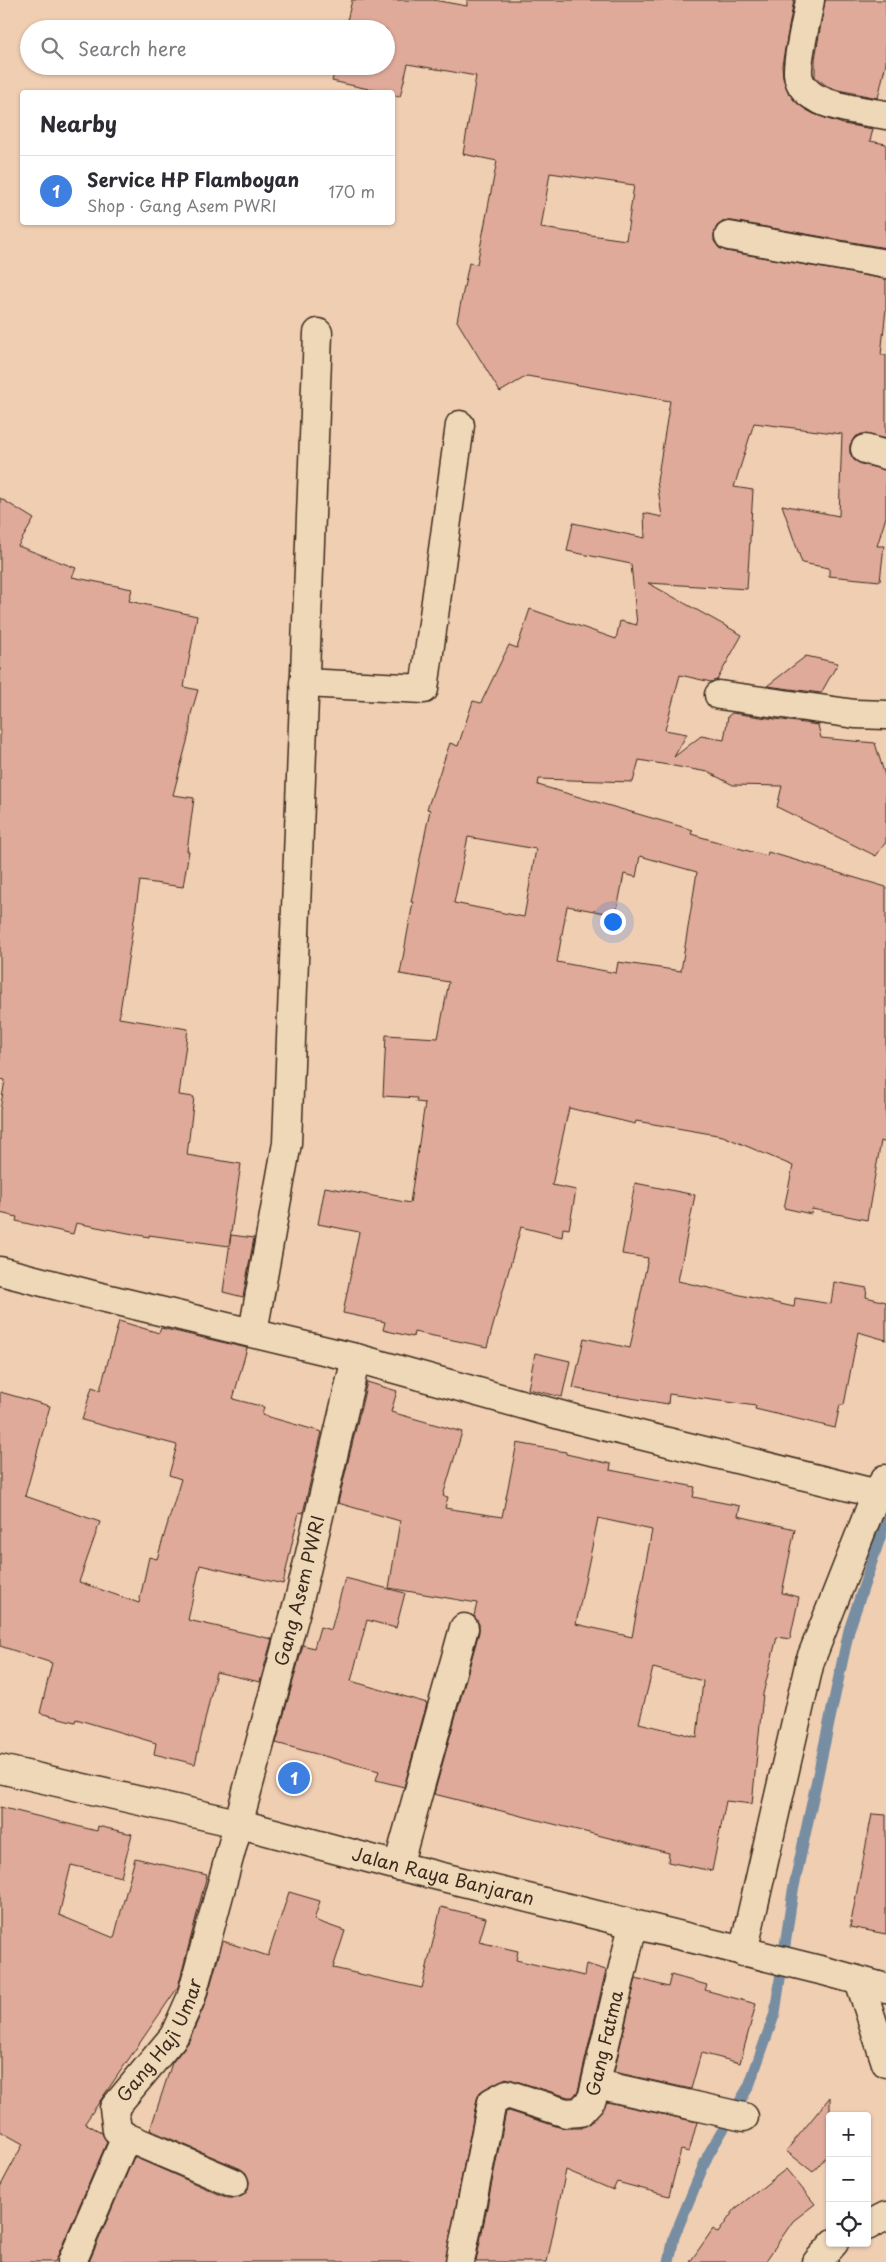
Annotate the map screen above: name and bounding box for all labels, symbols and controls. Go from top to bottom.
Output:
search box [20,20,395,75]
icon: search [38,34,66,62]
text: Search here [78,34,187,62]
text: Nearby [40,107,117,139]
text: Service HP Flamboyan [87,165,299,193]
text: 1 [52,179,60,203]
text: 170 m [329,179,375,203]
text: Shop · Gang Asem PWRI [87,193,277,217]
your location [600,909,626,935]
street label: Gang Asem PWRI [267,1512,331,1669]
pin: 1 [278,1759,310,1797]
street label: Jalan Raya Banjaran [349,1839,537,1911]
street label: Gang Haji Umar [109,1975,208,2107]
street label: Gang Fatma [578,1987,629,2099]
map controls [826,2112,871,2247]
button: + [826,2112,871,2157]
button: − [826,2157,871,2202]
button: locate [826,2202,871,2247]

